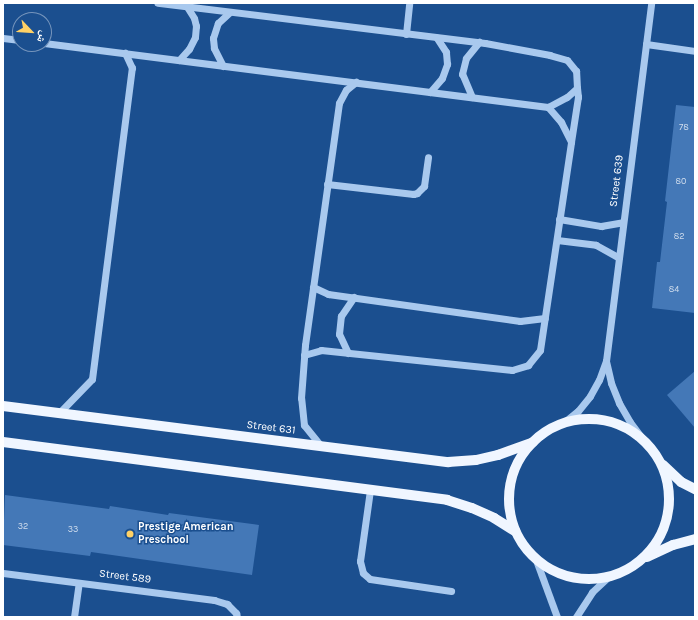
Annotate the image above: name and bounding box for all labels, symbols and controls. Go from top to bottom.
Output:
north arrow [12,12,52,52]
text: ش [34,29,51,45]
house number: 78 [679,122,689,132]
street label: Street 639 [607,154,627,208]
house number: 80 [676,176,686,186]
house number: 82 [674,231,684,241]
house number: 84 [669,284,679,294]
street label: Street 631 [246,418,296,438]
house number: 32 [18,521,28,531]
place label: Prestige American Preschool [138,521,233,547]
house number: 33 [68,524,78,534]
marker: Prestige American Preschool [125,529,135,539]
street label: Street 589 [98,567,152,587]

